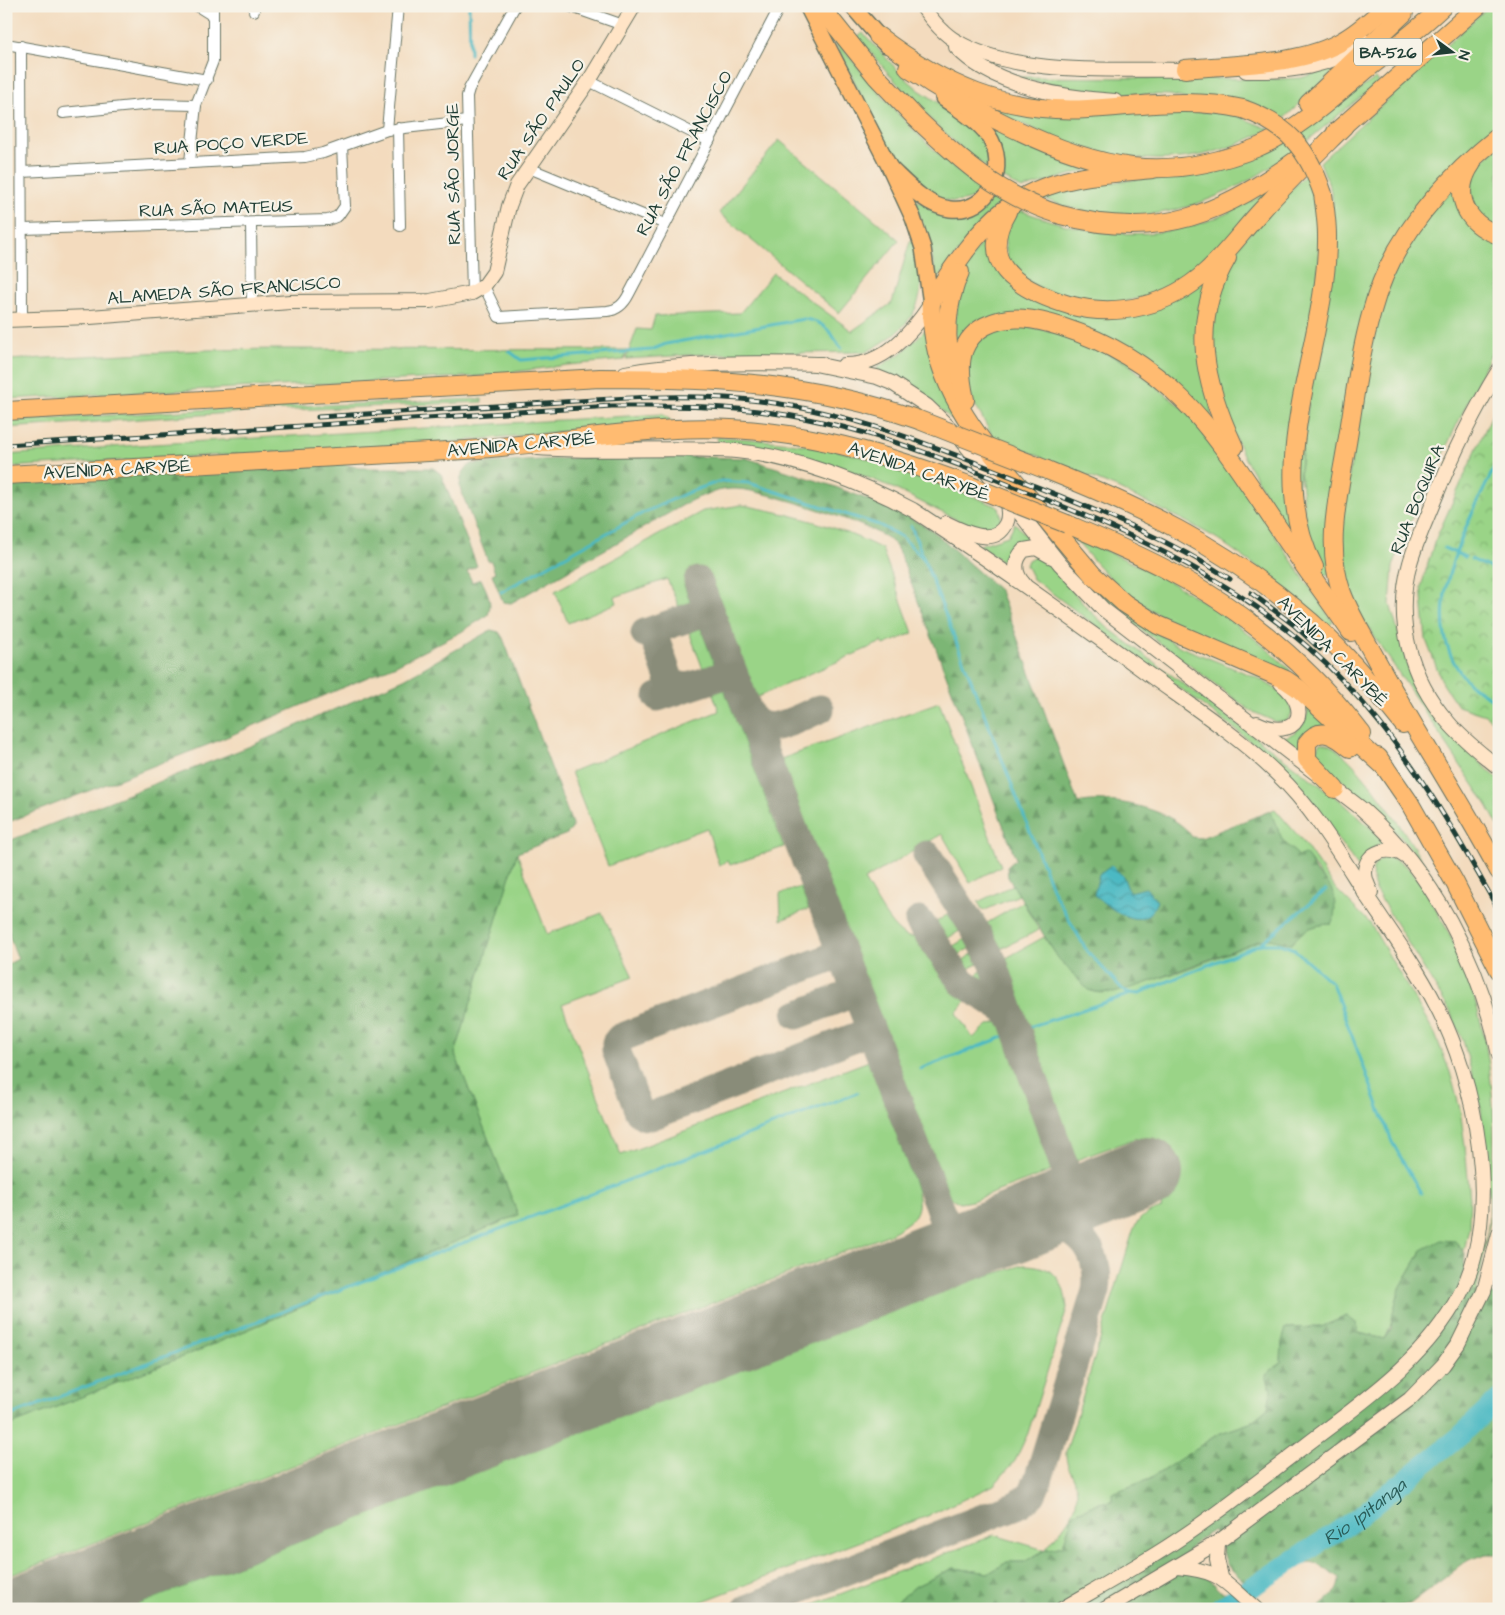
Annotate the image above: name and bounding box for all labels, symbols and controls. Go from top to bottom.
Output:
north arrow [1428,28,1478,78]
road number: BA-526 [1354,38,1422,66]
text: N [1453,48,1474,62]
street label: RUA SÃO PAULO [491,54,591,185]
street label: RUA SÃO FRANCISCO [630,66,739,240]
street label: RUA SÃO JORGE [440,103,467,245]
street label: RUA POÇO VERDE [153,126,309,161]
street label: RUA SÃO MATEUS [139,193,293,224]
street label: ALAMEDA SÃO FRANCISCO [107,270,342,311]
street label: AVENIDA CARYBÉ [446,426,596,463]
street label: AVENIDA CARYBÉ [845,436,993,508]
street label: RUA BOQUIRA [1384,440,1451,558]
street label: AVENIDA CARYBÉ [42,453,192,486]
street label: AVENIDA CARYBÉ [1271,590,1394,713]
water label: Rio Ipitanga [1318,1471,1413,1552]

